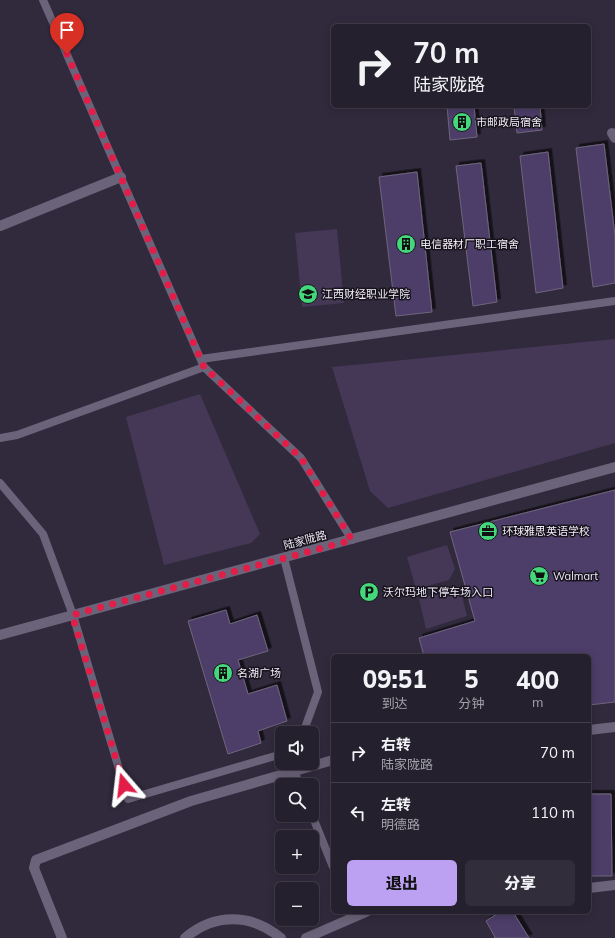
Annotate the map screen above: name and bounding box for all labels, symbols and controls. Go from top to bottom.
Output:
pin [50,13,84,54]
icon: arrive [56,19,78,41]
text: 70 m [413,35,479,70]
icon: right [347,40,399,92]
text: 陆家陇路 [413,73,485,96]
building icon: 市邮政局宿舍 [451,111,473,133]
place label: 市邮政局宿舍 [476,115,542,129]
building icon: 电信器材厂职工宿舍 [395,233,417,255]
place label: 电信器材厂职工宿舍 [420,237,519,251]
school or university icon: 江西财经职业学院 [297,283,319,305]
place label: 江西财经职业学院 [322,287,410,301]
office icon: 环球雅思英语学校 [477,520,499,542]
place label: 环球雅思英语学校 [502,524,590,538]
street label: 陆家陇路 [282,528,328,552]
supermarket icon: Walmart [528,565,550,587]
place label: Walmart [553,569,598,583]
parking icon: 沃尔玛地下停车场入口 [358,581,380,603]
place label: 沃尔玛地下停车场入口 [383,585,493,599]
building icon: 名湖广场 [212,662,234,684]
text: 09:51 [363,664,427,694]
text: 5 [464,664,479,694]
text: 400 [516,665,559,695]
place label: 名湖广场 [237,666,281,680]
text: m [532,694,543,710]
text: 到达 [382,695,408,711]
text: 分钟 [458,695,484,711]
map controls [275,726,319,926]
button: sound [275,726,319,770]
text: 右转 [381,735,411,754]
icon: right [347,742,369,764]
text: 70 m [540,743,575,762]
text: 陆家陇路 [381,756,433,772]
position arrow [103,764,145,806]
button: search [275,778,319,822]
text: 左转 [381,795,411,814]
icon: left [347,802,369,824]
text: 110 m [531,803,575,822]
text: 明德路 [381,816,420,832]
button: + [275,830,319,874]
button: 退出 [347,860,457,906]
button: 分享 [465,860,575,906]
button: − [275,882,319,926]

